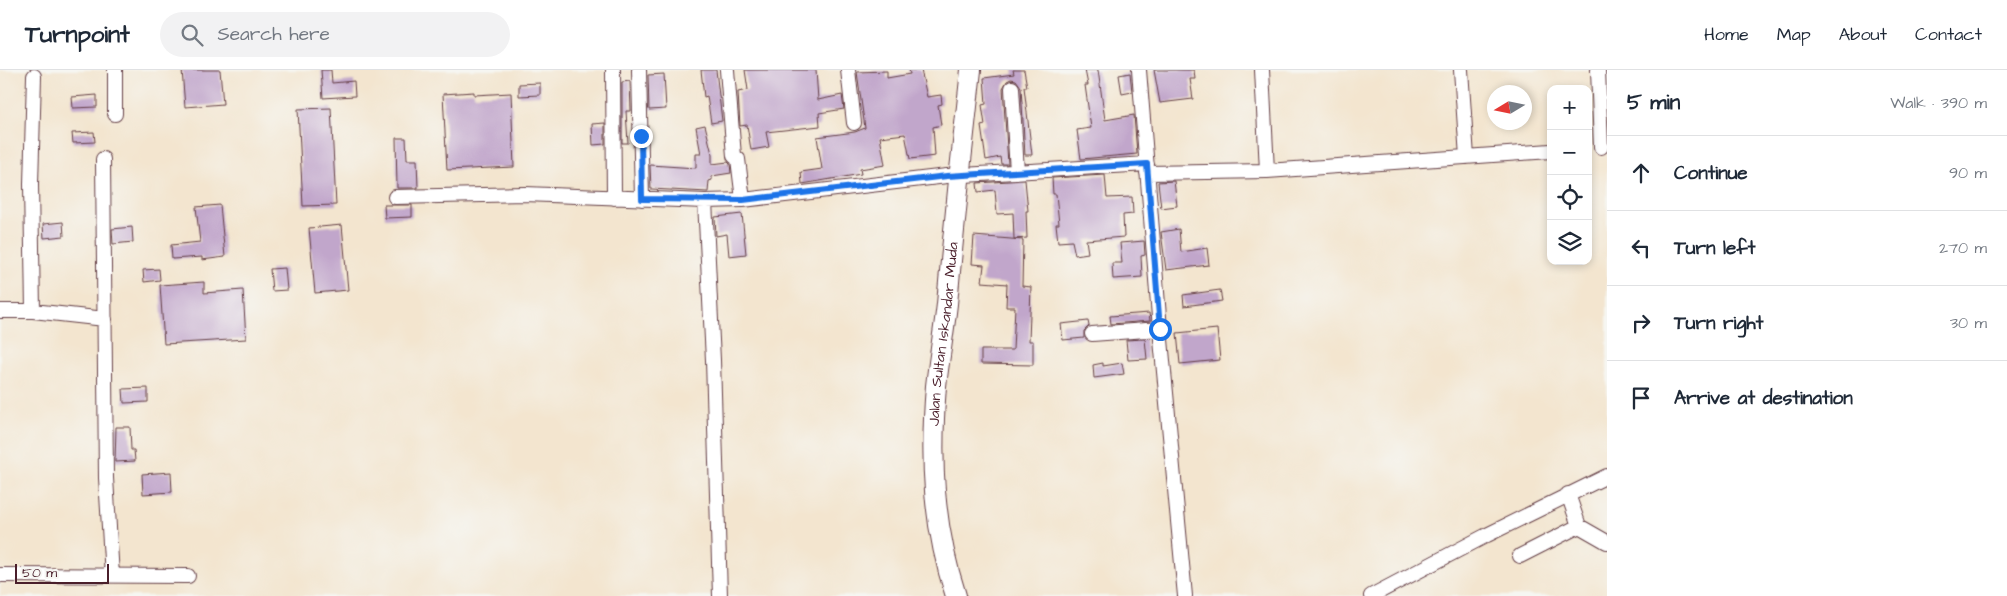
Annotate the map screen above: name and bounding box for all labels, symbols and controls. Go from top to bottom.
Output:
search box [160,12,510,57]
text: Turnpoint [25,18,130,52]
icon: search [178,21,206,49]
text: Search here [218,21,330,48]
text: Home [1704,22,1749,47]
text: Map [1777,22,1811,47]
text: About [1839,22,1887,47]
text: Contact [1915,22,1982,47]
north arrow [1487,85,1532,130]
map controls [1547,85,1592,265]
button: + [1547,85,1592,130]
text: 5 min [1627,88,1680,117]
text: Walk · 390 m [1890,92,1987,114]
route end [630,125,653,148]
button: − [1547,130,1592,175]
icon: ahead [1627,159,1655,187]
text: Continue [1674,160,1748,187]
text: 90 m [1949,162,1987,184]
button: locate [1547,175,1592,220]
button: layers [1547,220,1592,265]
icon: left [1627,234,1655,262]
text: Turn left [1674,235,1755,262]
text: 270 m [1939,237,1987,259]
street label: Jalan Sultan Iskandar Muda [924,241,964,426]
icon: right [1627,309,1655,337]
text: Turn right [1674,310,1763,337]
text: 30 m [1950,312,1987,334]
route start [1149,318,1172,341]
icon: arrive [1627,384,1655,412]
text: Arrive at destination [1674,385,1853,412]
scale bar [15,561,109,584]
text: 50 m [22,563,57,583]

